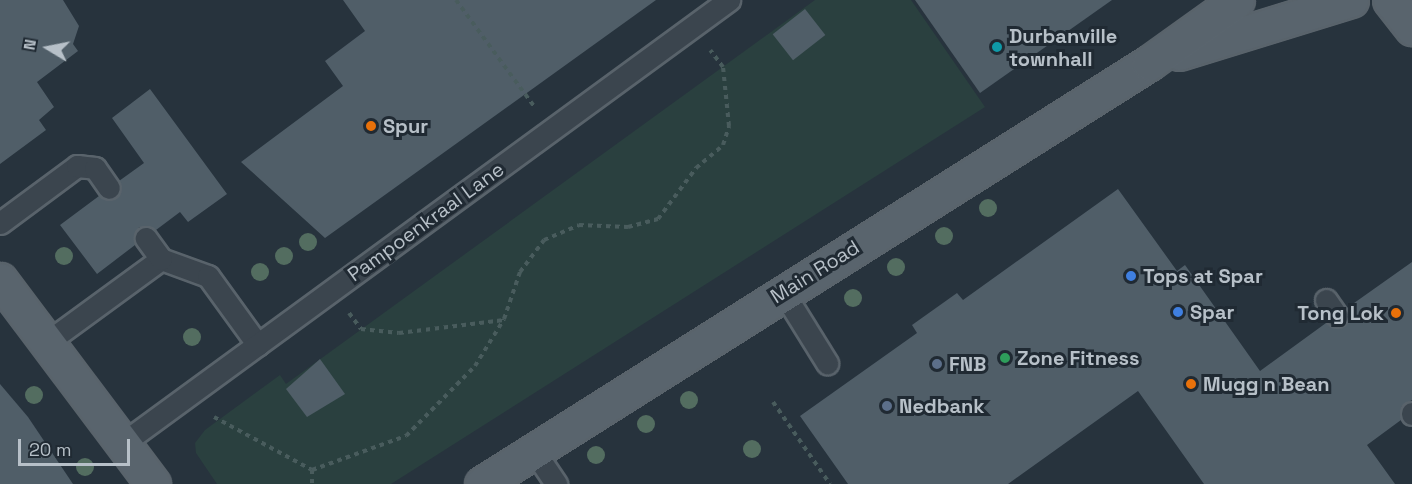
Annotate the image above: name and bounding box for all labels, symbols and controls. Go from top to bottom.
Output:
north arrow [18,18,78,78]
place label: Durbanville townhall [1009,24,1117,71]
text: N [19,38,41,52]
marker: Durbanville townhall [990,40,1004,54]
place label: Spur [383,114,428,138]
marker: Spur [364,119,378,133]
street label: Pampoenkraal Lane [343,157,509,287]
street label: Main Road [766,235,864,309]
place label: Tops at Spar [1143,264,1263,288]
marker: Tops at Spar [1124,269,1138,283]
place label: Spar [1190,300,1234,324]
place label: Tong Lok [1297,301,1384,325]
marker: Spar [1171,305,1185,319]
marker: Tong Lok [1389,306,1403,320]
place label: Zone Fitness [1017,346,1139,370]
marker: Zone Fitness [998,351,1012,365]
place label: FNB [949,352,986,376]
marker: FNB [930,357,944,371]
place label: Mugg n Bean [1203,372,1330,396]
marker: Mugg n Bean [1184,377,1198,391]
place label: Nedbank [899,394,985,418]
marker: Nedbank [880,399,894,413]
scale bar [21,427,134,465]
text: 20 m [29,438,72,461]

